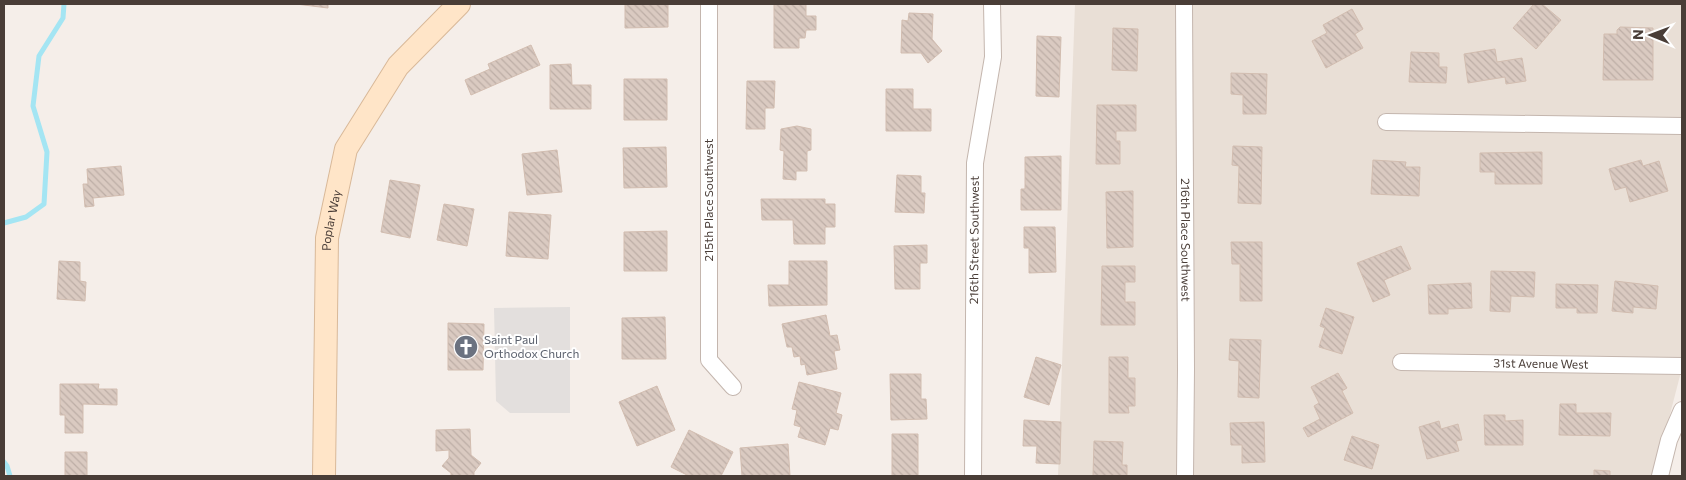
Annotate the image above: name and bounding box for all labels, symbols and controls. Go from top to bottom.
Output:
north arrow [1626,10,1676,60]
text: N [1629,29,1646,40]
street label: 215th Place Southwest [701,139,715,261]
street label: 216th Street Southwest [966,176,981,304]
street label: 216th Place Southwest [1179,178,1194,302]
street label: Poplar Way [319,188,343,251]
place label: Saint Paul Orthodox Church [484,332,579,360]
church icon: Saint Paul Orthodox Church [453,334,479,360]
street label: 31st Avenue West [1493,355,1589,371]

